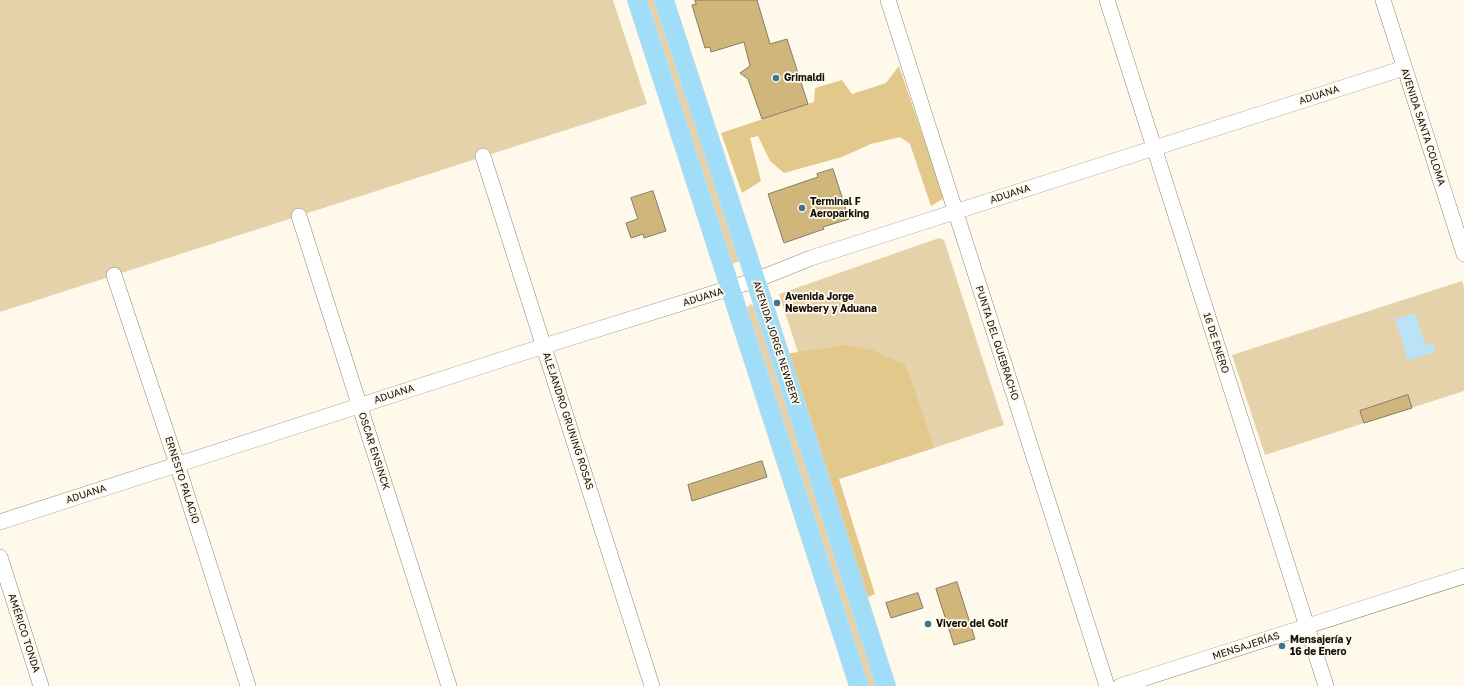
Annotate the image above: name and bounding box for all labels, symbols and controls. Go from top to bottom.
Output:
street label: AVENIDA SANTA COLOMA [1398,67,1448,187]
place label: Grimaldi [784,72,825,84]
marker: Grimaldi [771,73,781,83]
street label: ADUANA [1297,83,1341,107]
street label: ADUANA [988,182,1032,206]
place label: Terminal F Aeroparking [810,196,869,220]
marker: Terminal F Aeroparking [797,203,807,213]
street label: AVENIDA JORGE NEWBERY [750,279,802,407]
street label: PUNTA DEL QUEBRACHO [973,284,1021,402]
street label: ADUANA [681,285,725,309]
place label: Avenida Jorge Newbery y Aduana [785,291,877,314]
marker: Avenida Jorge Newbery y Aduana [772,298,782,308]
street label: 16 DE ENERO [1201,311,1231,375]
street label: ALEJANDRO GRUNING ROSAS [540,351,596,491]
street label: ADUANA [372,382,416,406]
street label: OSCAR ENSINCK [356,411,392,491]
street label: ERNESTO PALACIO [162,435,202,525]
street label: ADUANA [64,482,108,506]
street label: AMÉRICO TONDA [6,592,42,674]
place label: Vivero del Golf [936,618,1008,630]
marker: Vivero del Golf [923,619,933,629]
street label: MENSAJERÍAS [1211,629,1281,663]
place label: Mensajería y 16 de Enero [1290,634,1352,658]
marker: Mensajería y 16 de Enero [1277,641,1287,651]

